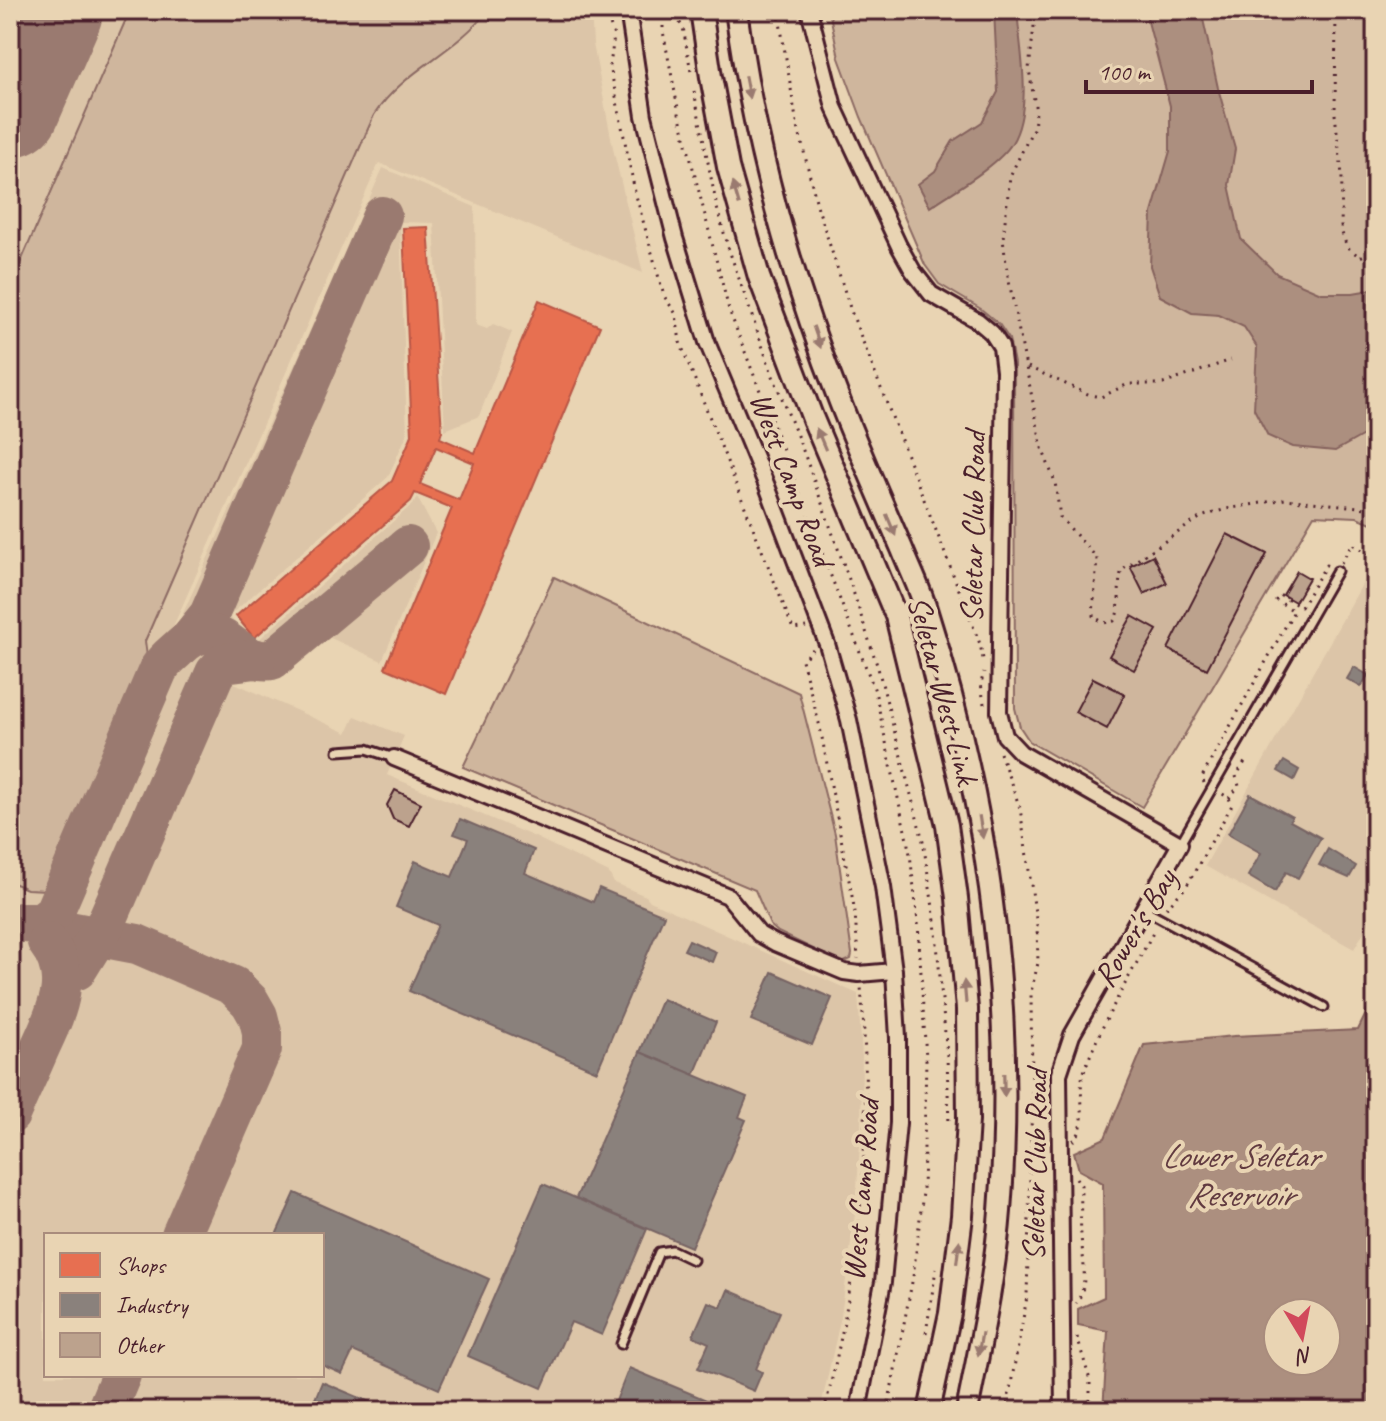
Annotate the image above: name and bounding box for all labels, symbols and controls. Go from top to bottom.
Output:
scale bar [1086,44,1312,94]
text: 100 m [1098,57,1152,87]
one-way arrow [741,75,754,100]
one-way arrow [729,181,742,205]
one-way arrow [811,325,824,349]
street label: West Camp Road [740,386,846,577]
street label: Seletar Club Road [951,426,995,623]
one-way arrow [815,427,828,451]
one-way arrow [885,513,898,536]
street label: Seletar West Link [898,591,988,791]
one-way arrow [975,814,988,839]
street label: Rower's Bay [1084,860,1187,994]
one-way arrow [959,979,972,1004]
street label: Seletar Club Road [1013,1064,1057,1261]
one-way arrow [998,1073,1010,1098]
street label: West Camp Road [833,1092,890,1283]
water label: Lower Seletar Reservoir [1162,1134,1323,1216]
legend [44,1233,324,1377]
one-way arrow [951,1239,964,1264]
text: Shops [116,1250,167,1280]
text: Industry [116,1290,189,1320]
north arrow [1262,1297,1342,1377]
text: Other [116,1330,166,1360]
one-way arrow [974,1331,986,1356]
text: N [1293,1341,1314,1371]

